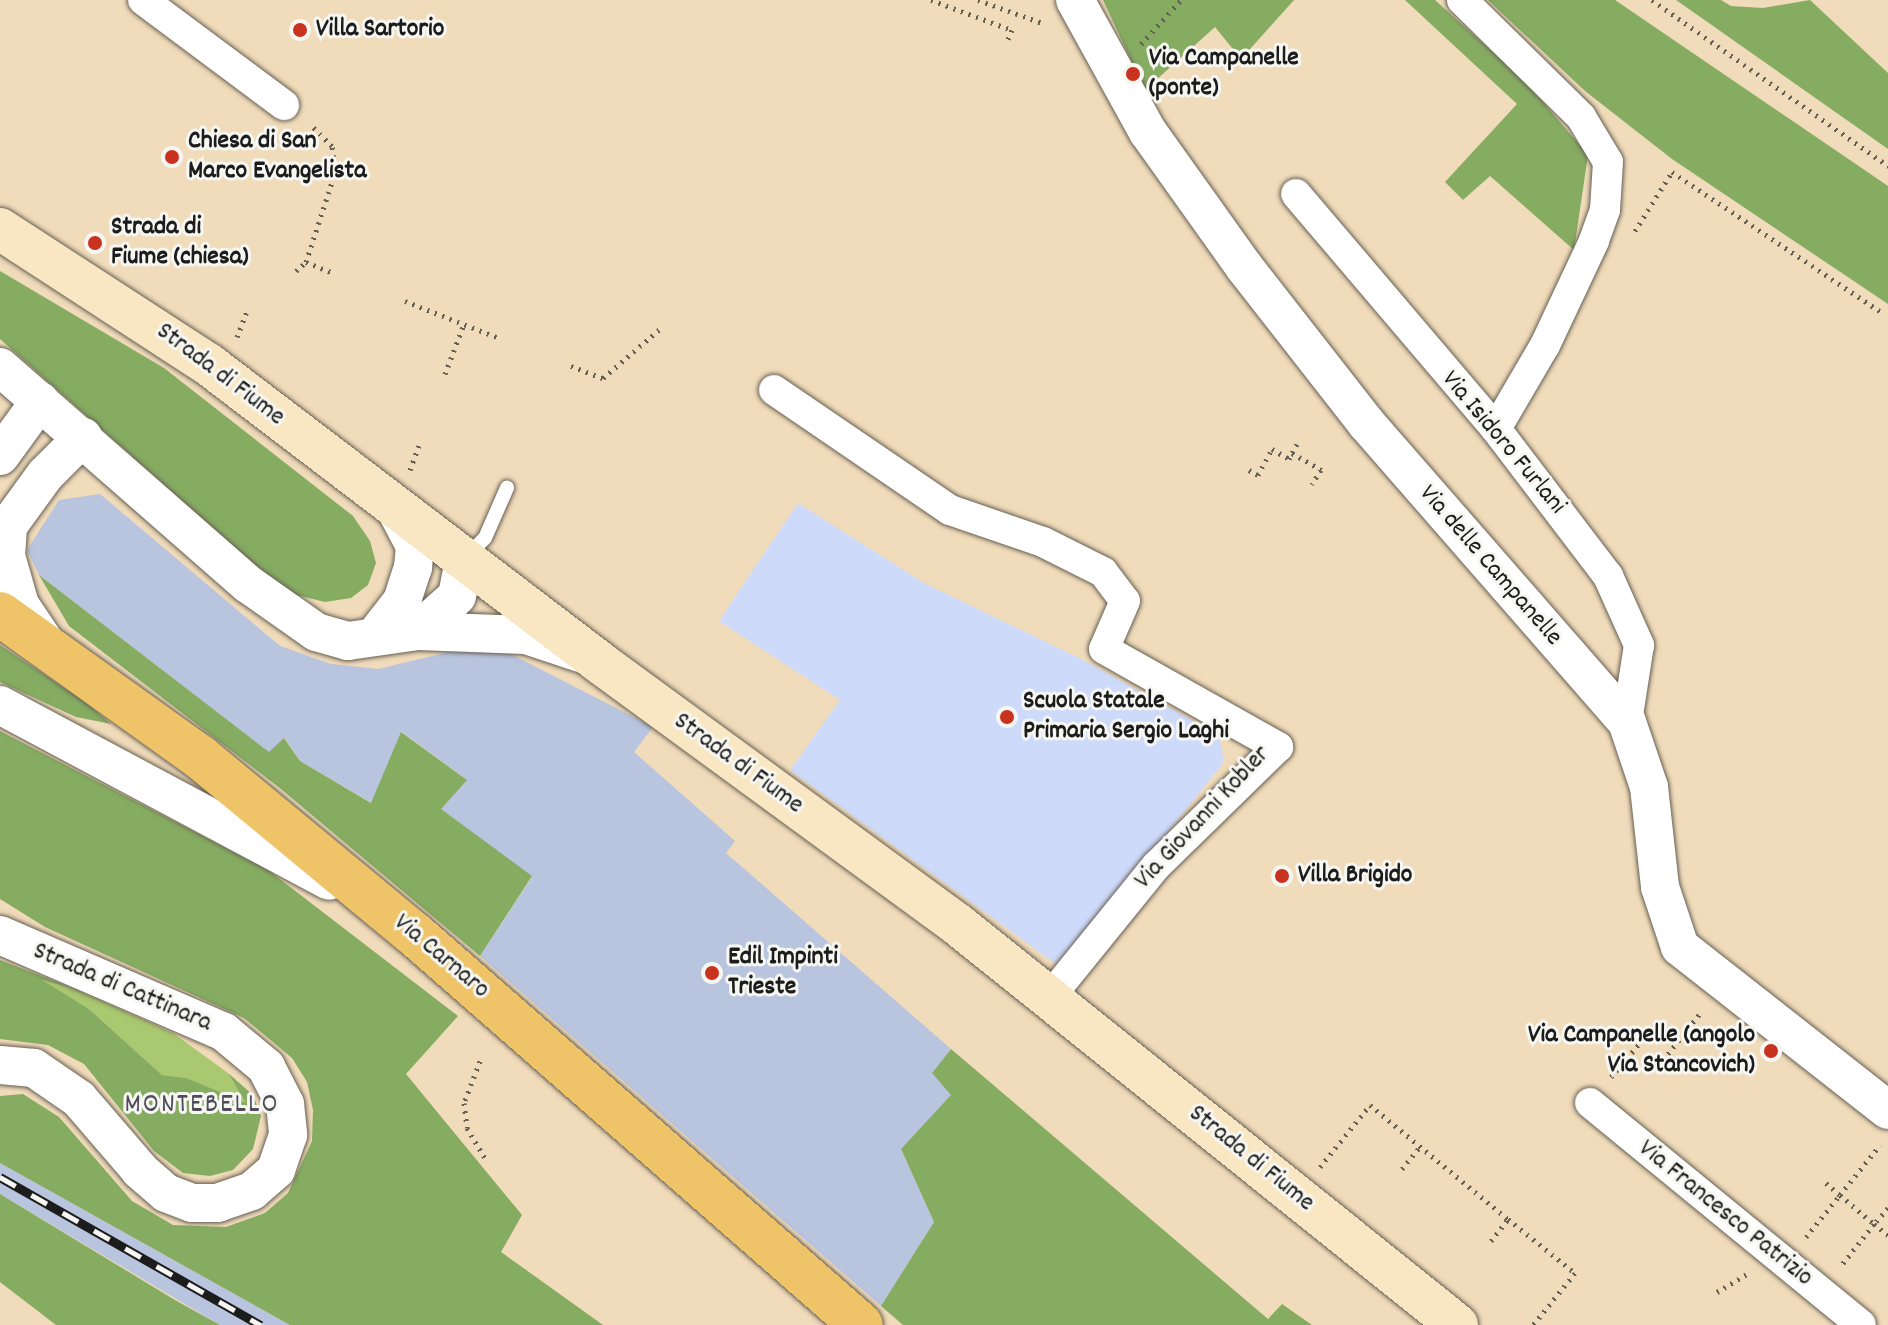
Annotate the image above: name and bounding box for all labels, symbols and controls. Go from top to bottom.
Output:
place label: Villa Sartorio [316,14,444,46]
marker: Villa Sartorio [291,21,309,39]
place label: Via Campanelle (ponte) [1149,43,1299,104]
marker: Via Campanelle (ponte) [1124,65,1142,83]
place label: Chiesa di San Marco Evangelista [188,126,366,188]
marker: Chiesa di San Marco Evangelista [163,148,181,166]
place label: Strada di Fiume (chiesa) [111,212,249,274]
marker: Strada di Fiume (chiesa) [86,234,104,252]
street label: Strada di Fiume [150,316,290,434]
street label: Via Isidoro Furlani [1434,365,1572,521]
street label: Via delle Campanelle [1412,479,1568,653]
place label: Scuola Statale Primaria Sergio Laghi [1023,686,1229,748]
street label: Strada di Fiume [667,706,809,822]
marker: Scuola Statale Primaria Sergio Laghi [998,708,1016,726]
street label: Via Giovanni Kobler [1129,740,1277,896]
place label: Villa Brigido [1298,860,1412,892]
marker: Villa Brigido [1273,867,1291,885]
street label: Via Carnaro [387,908,495,1006]
street label: Strada di Cattinara [28,936,216,1040]
place label: Edil Impinti Trieste [728,942,838,1004]
marker: Edil Impinti Trieste [703,964,721,982]
place label: Via Campanelle (angolo Via Stancovich) [1528,1020,1755,1082]
marker: Via Campanelle (angolo Via Stancovich) [1762,1042,1780,1060]
district label: MONTEBELLO [124,1089,280,1123]
street label: Strada di Fiume [1182,1099,1320,1219]
street label: Via Francesco Patrizio [1631,1134,1819,1294]

